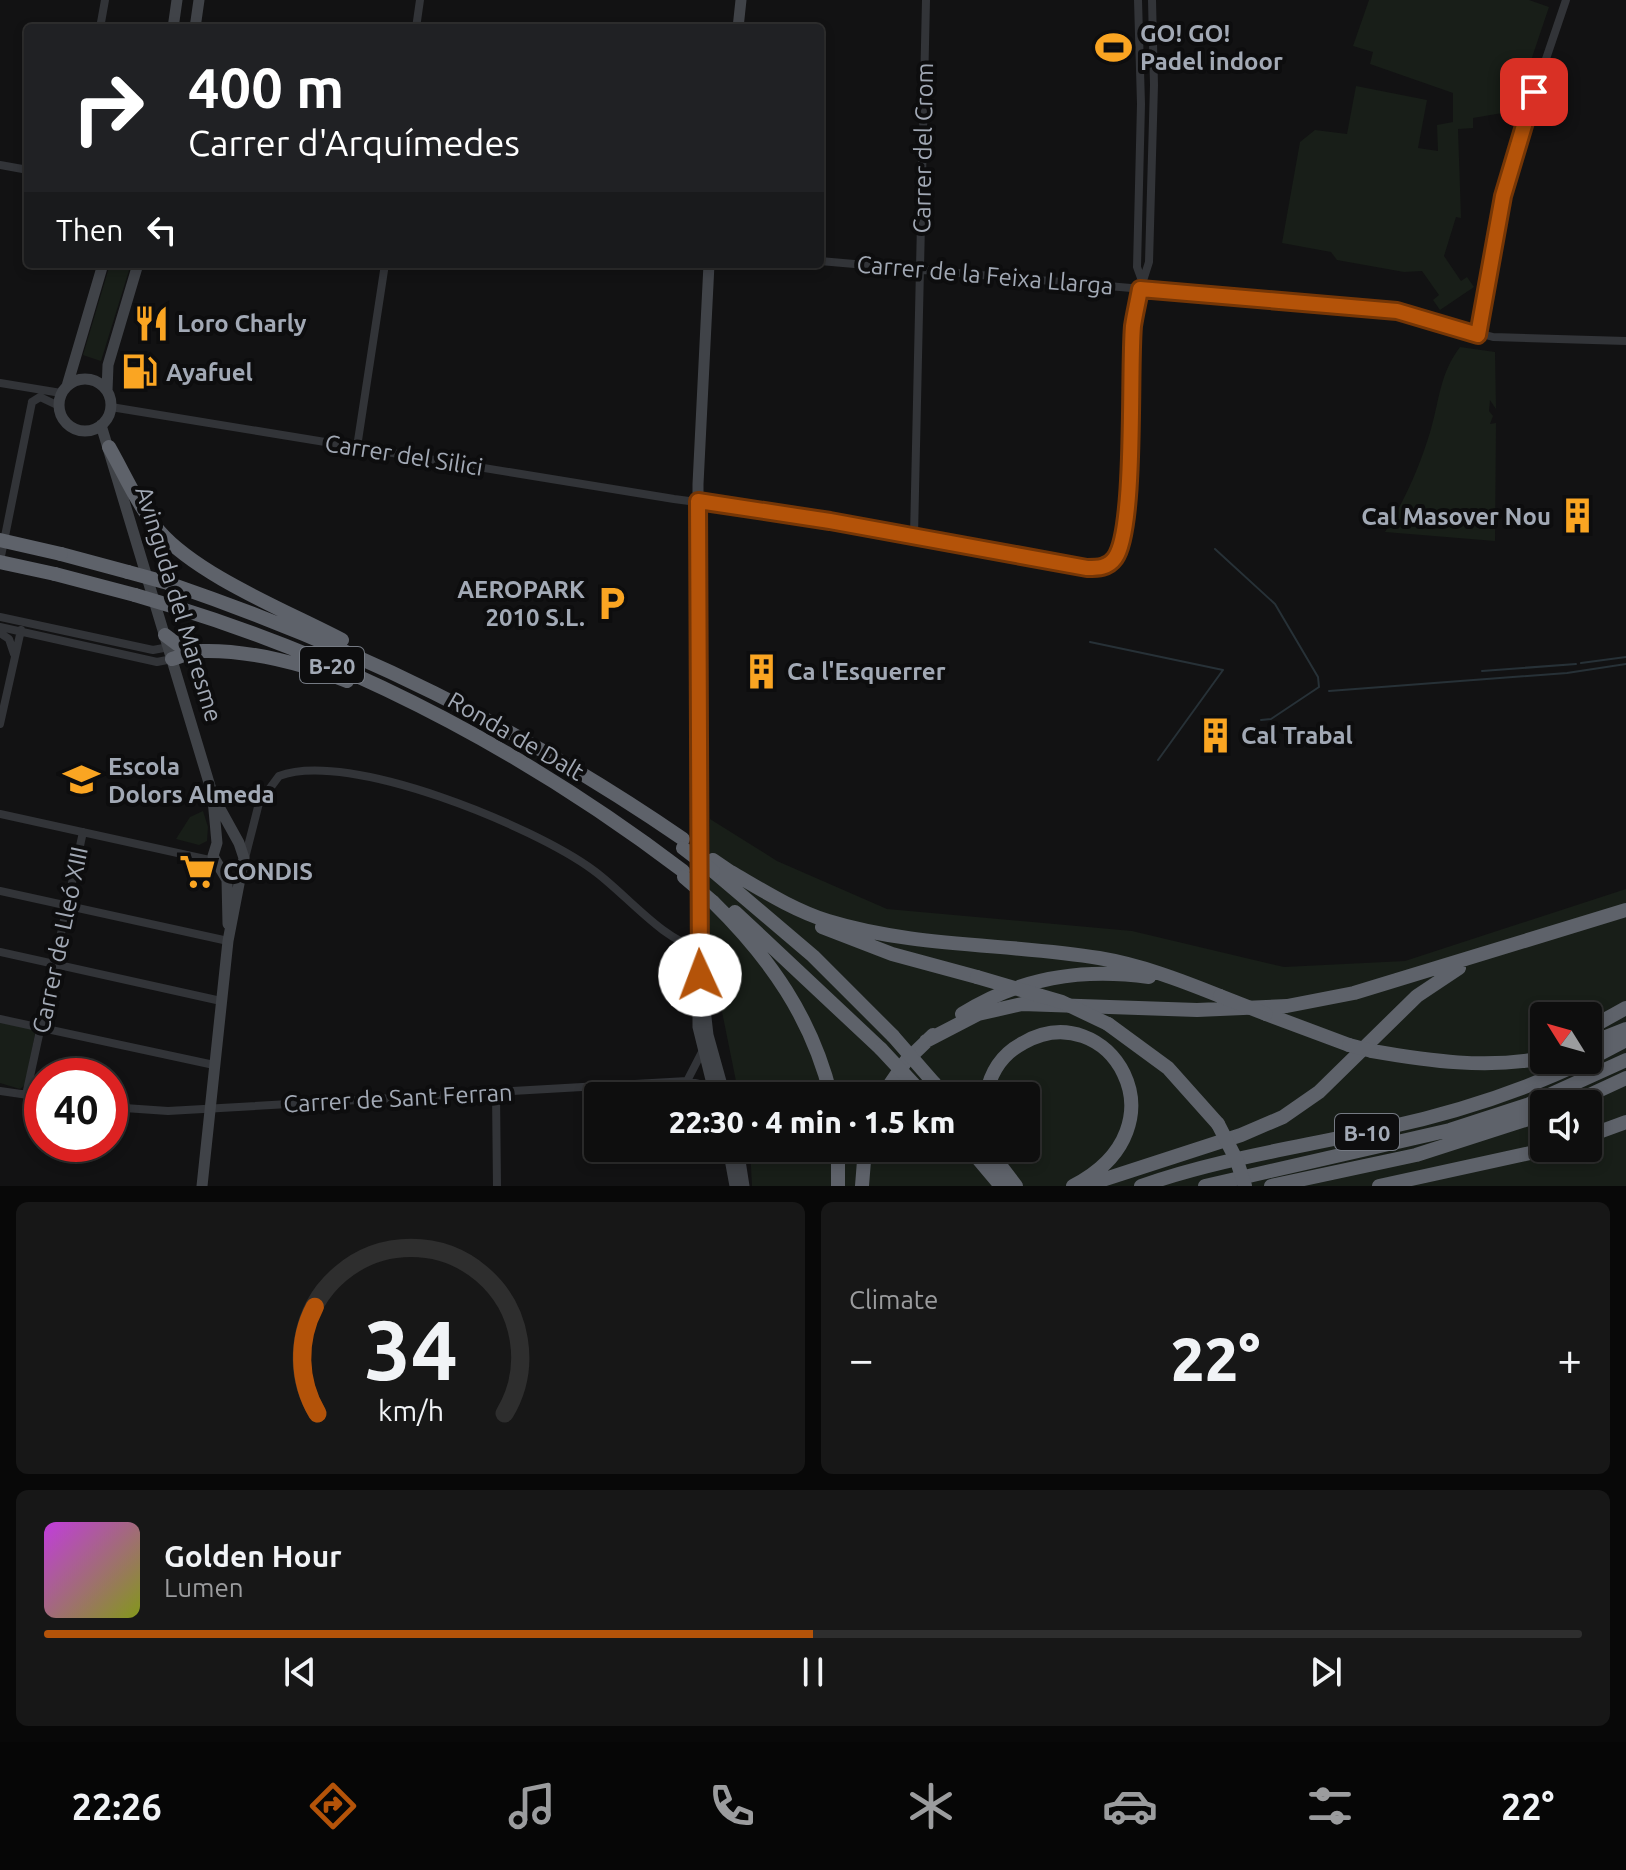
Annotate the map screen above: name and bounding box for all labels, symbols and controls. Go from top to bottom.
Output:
place label: GO! GO! Padel indoor [1140,20,1283,75]
sports icon: GO! GO! Padel indoor [1095,28,1133,66]
icon: right [56,56,160,160]
text: 400 m [188,56,344,119]
pin [1500,58,1568,126]
street label: Carrer del Crom [908,62,938,234]
icon: arrive [1512,70,1556,114]
text: Carrer d'Arquímedes [188,122,520,163]
icon: left [140,208,184,252]
text: Then [56,213,124,247]
street label: Carrer de la Feixa Llarga [855,250,1115,300]
restaurant icon: Loro Charly [132,304,170,342]
place label: Loro Charly [177,310,307,337]
fuel station icon: Ayafuel [121,353,159,391]
place label: Ayafuel [166,359,253,386]
street label: Carrer del Silici [323,429,485,481]
street label: Avinguda del Maresme [130,483,228,725]
building icon: Cal Masover Nou [1558,497,1596,535]
place label: Cal Masover Nou [1361,503,1551,530]
place label: AEROPARK 2010 S.L. [457,576,585,631]
parking icon: AEROPARK 2010 S.L. [592,584,630,622]
road number: B-20 [300,647,364,683]
building icon: Ca l'Esquerrer [742,652,780,690]
place label: Ca l'Esquerrer [787,658,946,685]
street label: Ronda de Dalt [443,686,589,786]
building icon: Cal Trabal [1196,716,1234,754]
place label: Cal Trabal [1241,722,1353,749]
place label: Escola Dolors Almeda [108,753,275,808]
school or university icon: Escola Dolors Almeda [63,761,101,799]
street label: Carrer de Lleó XIII [27,844,93,1036]
supermarket icon: CONDIS [178,852,216,890]
place label: CONDIS [223,858,313,885]
position arrow [658,933,742,1017]
north arrow [1530,1002,1602,1074]
map controls [1530,1002,1602,1162]
speed limit sign: 40 [24,1058,128,1162]
street label: Carrer de Sant Ferran [283,1079,513,1117]
button: sound [1530,1090,1602,1162]
text: 22:30 · 4 min · 1.5 km [669,1105,955,1139]
road number: B-10 [1335,1114,1399,1150]
text: Climate [849,1285,938,1314]
text: 34 [364,1302,457,1396]
text: 22° [1171,1325,1260,1392]
text: − [849,1334,874,1383]
text: + [1557,1334,1582,1383]
text: km/h [378,1394,444,1426]
text: Golden Hour [164,1539,342,1573]
text: Lumen [164,1573,244,1602]
icon: previous [278,1650,322,1694]
icon: pause [791,1650,835,1694]
icon: next [1304,1650,1348,1694]
icon: directions [305,1778,361,1834]
icon: music [504,1778,560,1834]
icon: phone [704,1778,760,1834]
icon: climate [903,1778,959,1834]
icon: car [1102,1778,1158,1834]
icon: filters [1302,1778,1358,1834]
text: 22:26 [72,1786,162,1827]
text: 22° [1501,1786,1554,1827]

